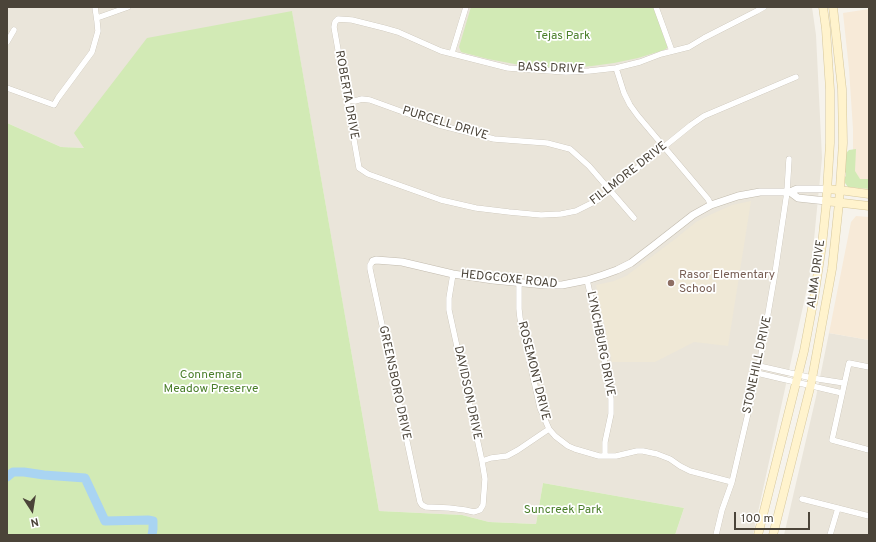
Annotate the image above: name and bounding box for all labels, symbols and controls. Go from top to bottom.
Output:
park label: Tejas Park [536,30,590,44]
street label: ROBERTA DRIVE [331,49,361,141]
street label: BASS DRIVE [517,61,585,77]
street label: PURCELL DRIVE [400,104,490,144]
street label: FILLMORE DRIVE [588,139,670,209]
street label: ALMA DRIVE [805,239,829,309]
street label: HEDGCOXE ROAD [460,268,558,292]
place label: Rasor Elementary School [679,269,775,297]
marker: Rasor Elementary School [666,278,676,288]
street label: LYNCHBURG DRIVE [583,290,617,398]
street label: STONEHILL DRIVE [741,315,775,415]
street label: ROSEMONT DRIVE [514,320,552,422]
street label: GREENSBORO DRIVE [375,325,413,441]
street label: DAVIDSON DRIVE [450,345,484,441]
park label: Connemara Meadow Preserve [164,369,258,397]
north arrow [12,490,52,530]
park label: Suncreek Park [524,504,602,518]
scale bar [736,504,812,530]
text: 100 m [741,511,774,527]
text: N [29,514,40,529]

